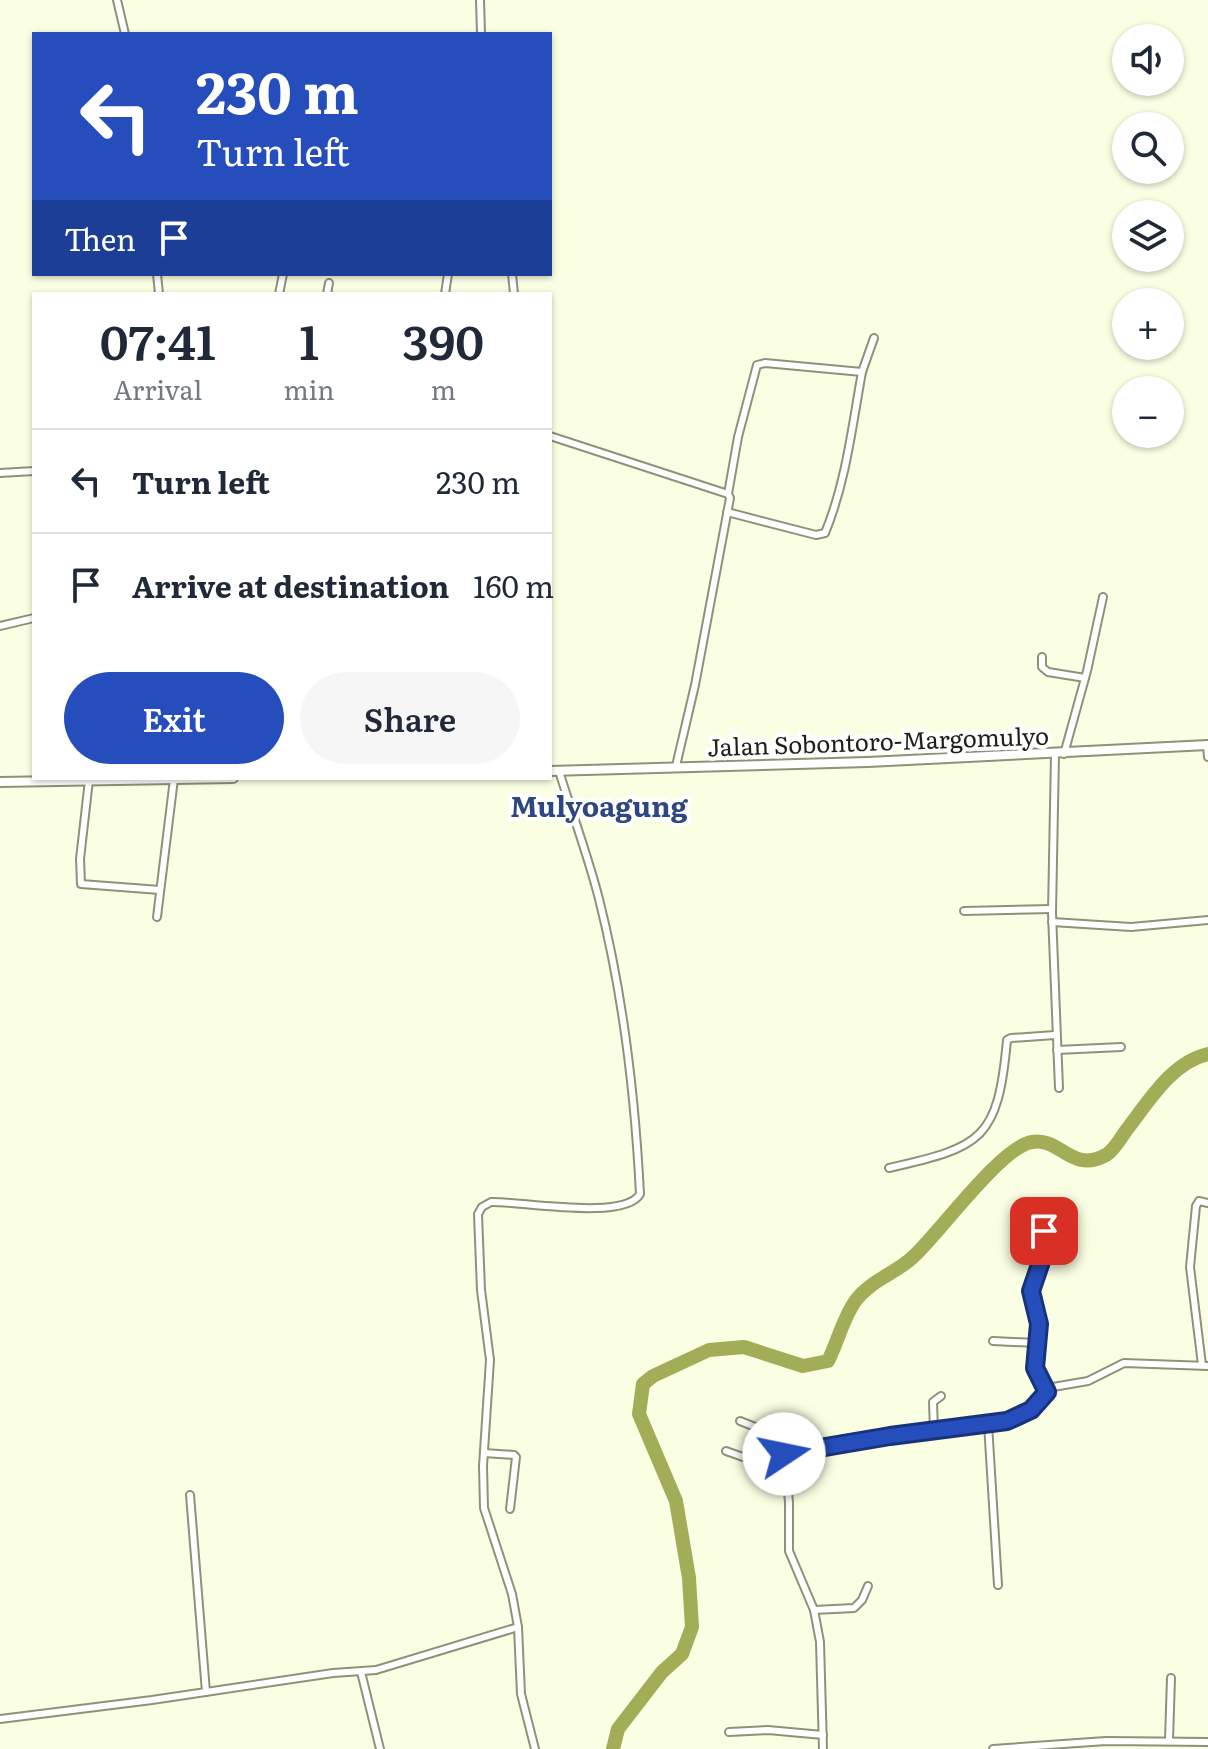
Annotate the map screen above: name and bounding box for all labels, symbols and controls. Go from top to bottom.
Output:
map controls [1112,24,1184,448]
button: sound [1112,24,1184,96]
text: 230 m [196,48,359,131]
icon: left [64,64,168,168]
button: search [1112,112,1184,184]
text: Turn left [196,124,350,177]
button: layers [1112,200,1184,272]
text: Then [64,216,136,260]
icon: arrive [152,216,196,260]
button: + [1112,288,1184,360]
text: 07:41 [100,304,216,375]
text: 1 [299,304,319,375]
text: 390 [402,304,484,375]
text: Arrival [113,369,202,408]
text: min [283,369,335,408]
text: m [431,369,456,408]
button: − [1112,376,1184,448]
icon: left [64,459,108,503]
text: Turn left [132,459,270,503]
text: 230 m [436,459,520,503]
icon: arrive [64,563,108,607]
text: Arrive at destination [132,563,449,607]
text: 160 m [473,563,554,607]
button: Exit [64,672,284,764]
button: Share [300,672,520,764]
street label: Jalan Sobontoro-Margomulyo [707,717,1049,763]
district label: Mulyoagung [510,784,689,826]
pin [1010,1197,1078,1265]
icon: arrive [1022,1209,1066,1253]
position arrow [742,1412,826,1496]

